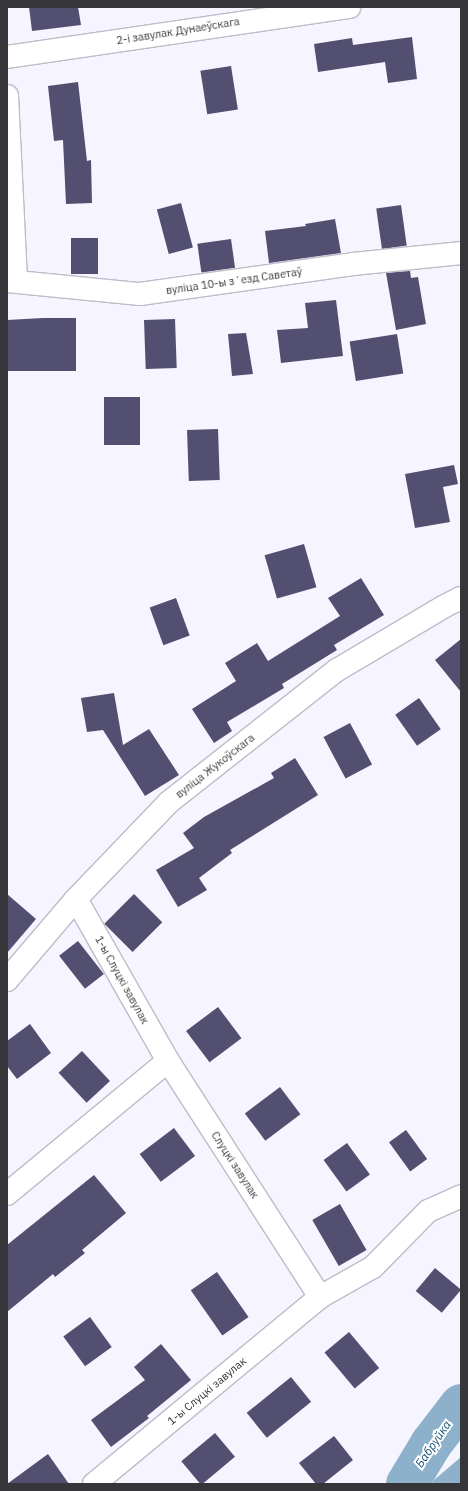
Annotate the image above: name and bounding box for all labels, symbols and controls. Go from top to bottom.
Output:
street label: 2-і завулак Дунаеўскага [115,15,241,47]
street label: вуліца 10-ы зʼезд Саветаў [165,265,303,297]
street label: вуліца Жукоўскага [173,731,257,801]
street label: 1-ы Слуцкі завулак [92,934,152,1026]
street label: Слуцкі завулак [208,1129,262,1201]
street label: 1-ы Слуцкі завулак [165,1354,249,1428]
water label: Бабруйка [412,1418,454,1470]

